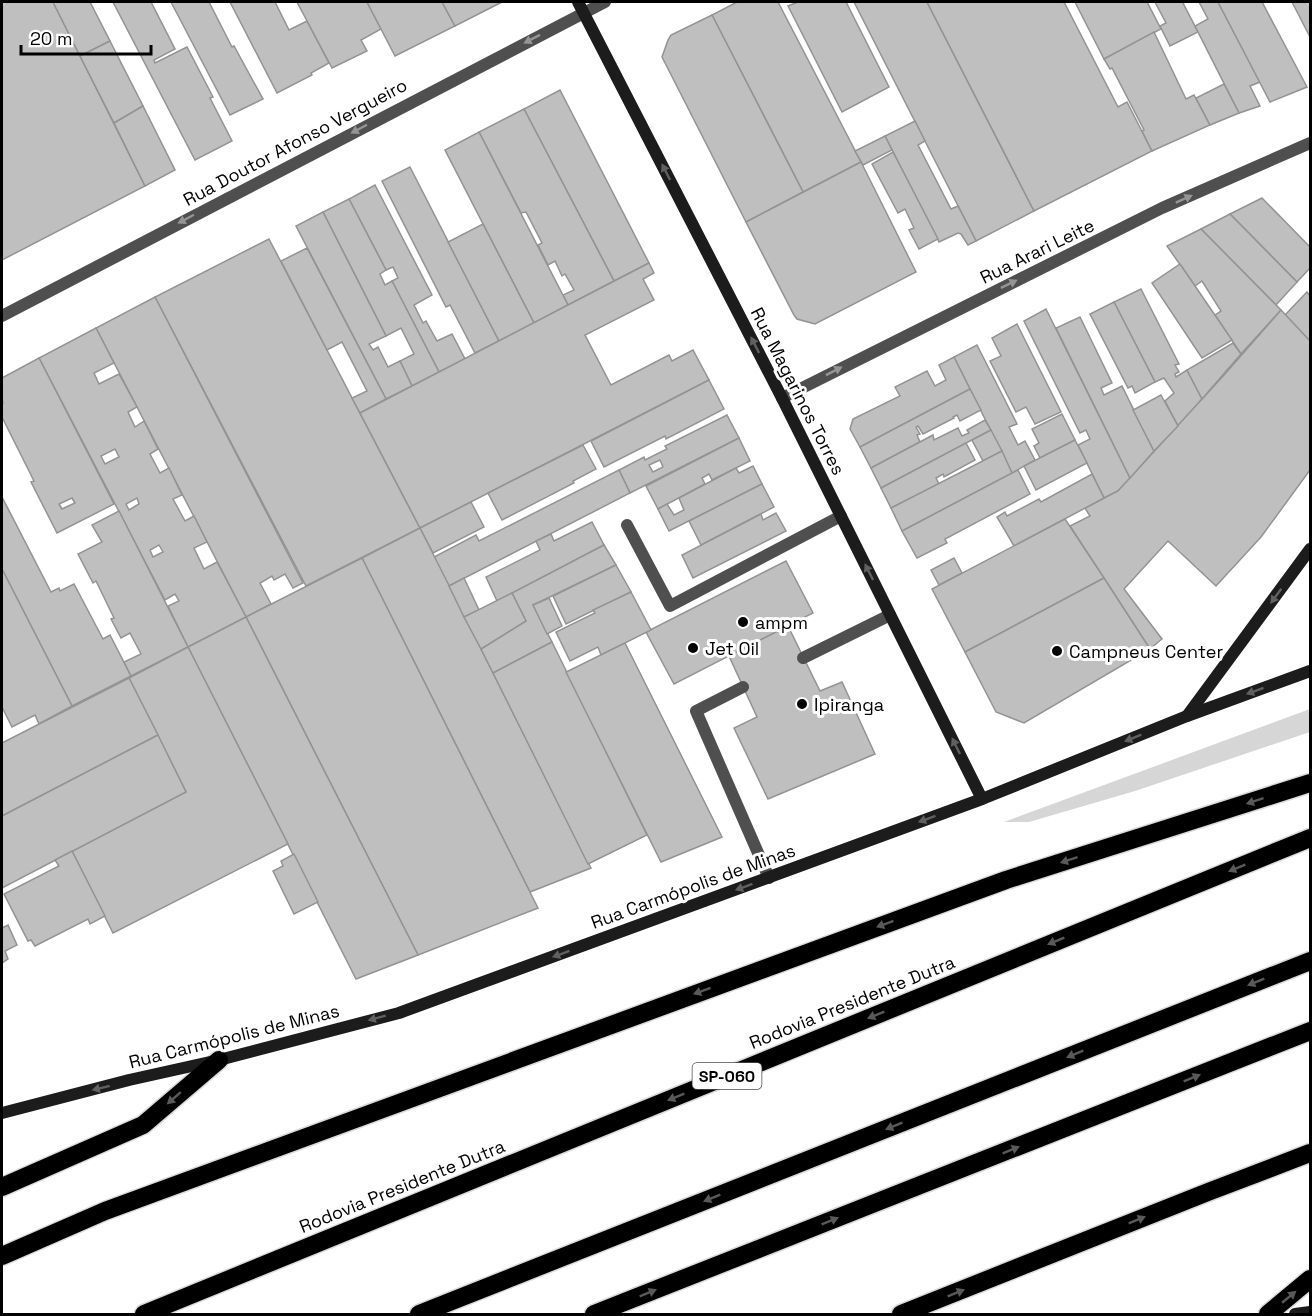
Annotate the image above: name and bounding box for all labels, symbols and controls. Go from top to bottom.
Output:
scale bar [21,18,152,56]
text: 20 m [30,27,73,50]
one-way arrow [523,35,540,44]
street label: Rua Doutor Afonso Vergueiro [179,73,411,211]
one-way arrow [350,124,367,134]
one-way arrow [661,163,671,180]
one-way arrow [1176,194,1193,203]
street label: Rua Arari Leite [976,213,1098,289]
one-way arrow [177,214,195,224]
one-way arrow [1000,280,1018,290]
street label: Rua Magarinos Torres [746,303,850,479]
one-way arrow [751,337,760,354]
one-way arrow [826,367,843,376]
one-way arrow [864,563,873,580]
one-way arrow [1270,587,1282,603]
place label: ampm [755,611,808,634]
marker: ampm [736,615,750,629]
place label: Jet Oil [705,637,759,660]
place label: Campneus Center [1069,640,1223,663]
marker: Jet Oil [686,641,700,655]
marker: Campneus Center [1050,644,1064,658]
one-way arrow [1246,687,1264,697]
place label: Ipiranga [814,693,884,716]
marker: Ipiranga [795,697,809,711]
one-way arrow [1124,733,1142,743]
one-way arrow [951,738,961,755]
one-way arrow [1246,797,1264,806]
one-way arrow [918,815,936,824]
street label: Rua Carmópolis de Minas [588,838,798,934]
one-way arrow [1060,856,1078,865]
one-way arrow [1228,864,1246,873]
one-way arrow [735,882,753,892]
one-way arrow [876,920,894,930]
one-way arrow [1047,936,1065,946]
one-way arrow [552,949,570,959]
street label: Rodovia Presidente Dutra [746,950,958,1054]
one-way arrow [1247,978,1265,988]
one-way arrow [693,987,711,997]
street label: Rua Carmópolis de Minas [126,999,342,1073]
one-way arrow [867,1011,885,1020]
one-way arrow [368,1014,386,1024]
one-way arrow [1066,1050,1084,1059]
road number: SP-060 [692,1063,762,1089]
one-way arrow [1184,1073,1202,1083]
one-way arrow [91,1083,110,1093]
one-way arrow [167,1091,182,1104]
one-way arrow [667,1093,685,1102]
one-way arrow [884,1121,902,1131]
street label: Rodovia Presidente Dutra [296,1134,508,1238]
one-way arrow [1002,1144,1020,1154]
one-way arrow [703,1193,721,1203]
one-way arrow [1128,1215,1146,1225]
one-way arrow [821,1216,839,1226]
one-way arrow [640,1288,658,1298]
one-way arrow [947,1288,965,1298]
one-way arrow [1281,1291,1296,1304]

